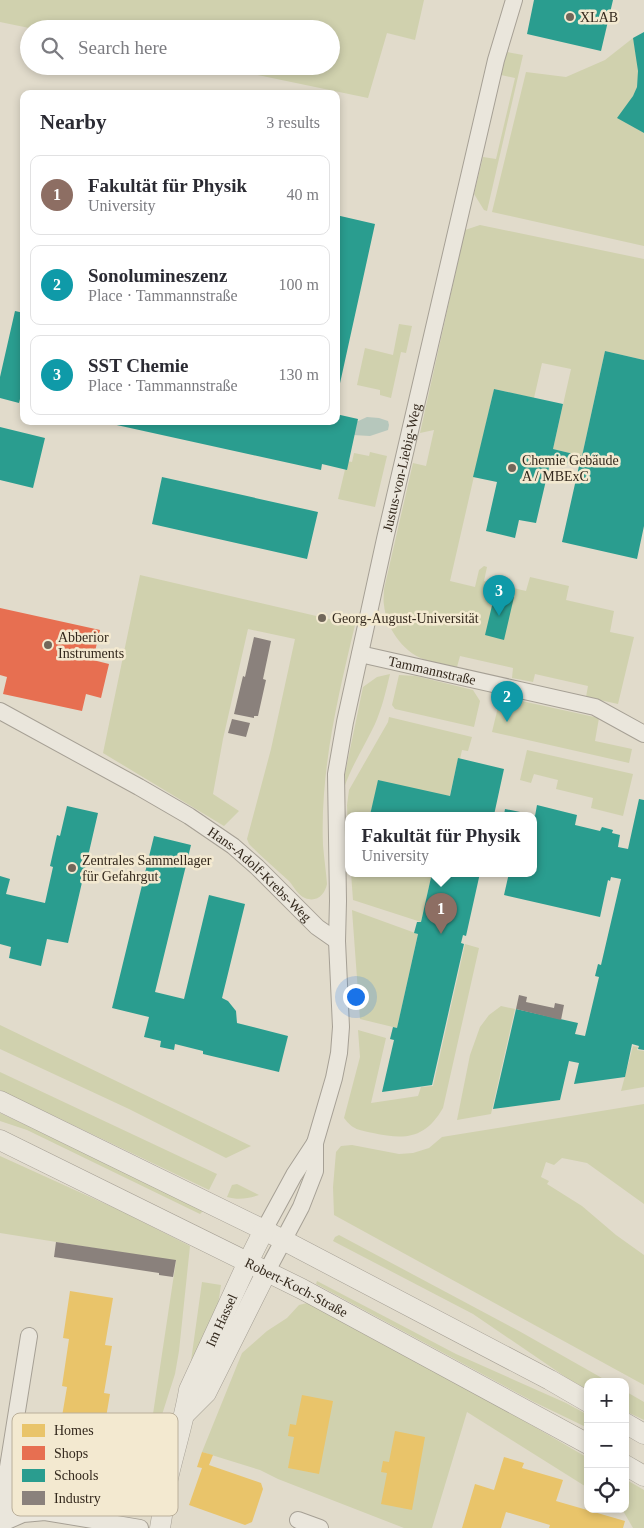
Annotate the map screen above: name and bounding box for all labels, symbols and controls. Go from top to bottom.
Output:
place label: XLAB [580,10,618,25]
marker: XLAB [564,11,576,23]
search box [20,20,340,75]
icon: search [38,34,66,62]
text: Search here [78,37,167,58]
text: Nearby [40,110,107,134]
text: 3 results [266,114,320,131]
text: Fakultät für Physik [88,175,247,196]
text: 1 [53,186,61,203]
text: 40 m [287,186,319,203]
text: University [88,197,156,214]
text: Sonolumineszenz [88,265,227,286]
text: 2 [53,276,61,293]
text: 100 m [279,276,319,293]
text: Place · Tammannstraße [88,287,238,304]
text: SST Chemie [88,355,188,376]
text: 3 [53,366,61,383]
text: 130 m [279,366,319,383]
text: Place · Tammannstraße [88,377,238,394]
street label: Justus-von-Liebig-Weg [380,402,424,533]
place label: Chemie Gebäude A / MBExC [522,453,619,484]
marker: Chemie Gebäude A / MBExC [506,462,518,474]
pin: 3 [483,575,515,616]
place label: Georg-August-Universität [332,611,479,626]
marker: Georg-August-Universität [316,612,328,624]
place label: Abberior Instruments [58,630,124,661]
marker: Abberior Instruments [42,639,54,651]
street label: Tammannstraße [387,654,477,688]
pin: 2 [491,681,523,722]
popup [345,812,537,877]
street label: Hans-Adolf-Krebs-Weg [205,824,314,925]
text: Fakultät für Physik [361,825,521,846]
text: University [361,847,429,864]
place label: Zentrales Sammellager für Gefahrgut [82,853,212,884]
marker: Zentrales Sammellager für Gefahrgut [66,862,78,874]
pin: 1 [425,893,457,934]
your location [343,984,369,1010]
street label: Robert-Koch-Straße [242,1255,350,1320]
street label: Im Hassel [203,1292,240,1349]
map controls [584,1378,629,1513]
button: + [584,1378,629,1423]
legend [12,1413,178,1516]
text: Homes [54,1423,94,1438]
button: − [584,1423,629,1468]
text: Shops [54,1446,88,1461]
text: Schools [54,1468,98,1483]
button: locate [584,1468,629,1513]
text: Industry [54,1491,101,1506]

